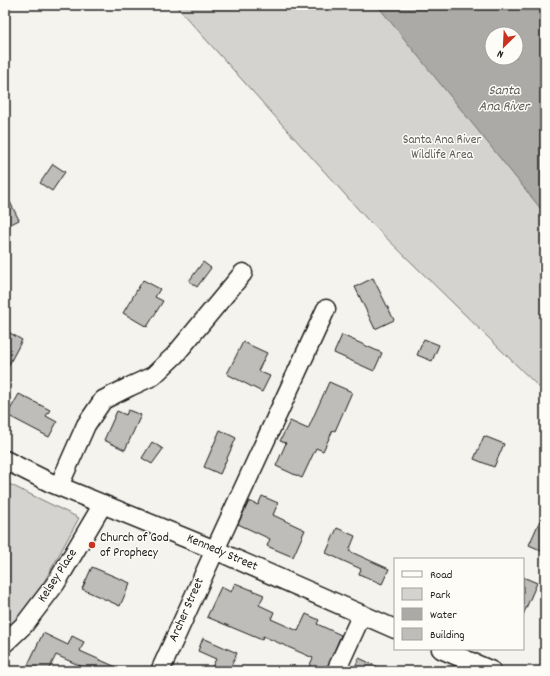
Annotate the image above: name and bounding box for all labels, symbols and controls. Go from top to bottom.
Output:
north arrow [484,26,524,66]
text: N [494,45,506,62]
water label: Santa Ana River [479,81,531,117]
park label: Santa Ana River Wildlife Area [403,131,481,165]
place label: Church of God of Prophecy [100,529,169,563]
street label: Kennedy Street [184,530,261,577]
marker: Church of God of Prophecy [87,540,97,550]
street label: Kelsey Place [34,545,83,606]
legend [394,558,524,650]
text: Road [430,567,452,584]
street label: Archer Street [164,575,210,645]
text: Park [430,587,451,604]
text: Water [430,607,457,624]
text: Building [430,627,465,644]

